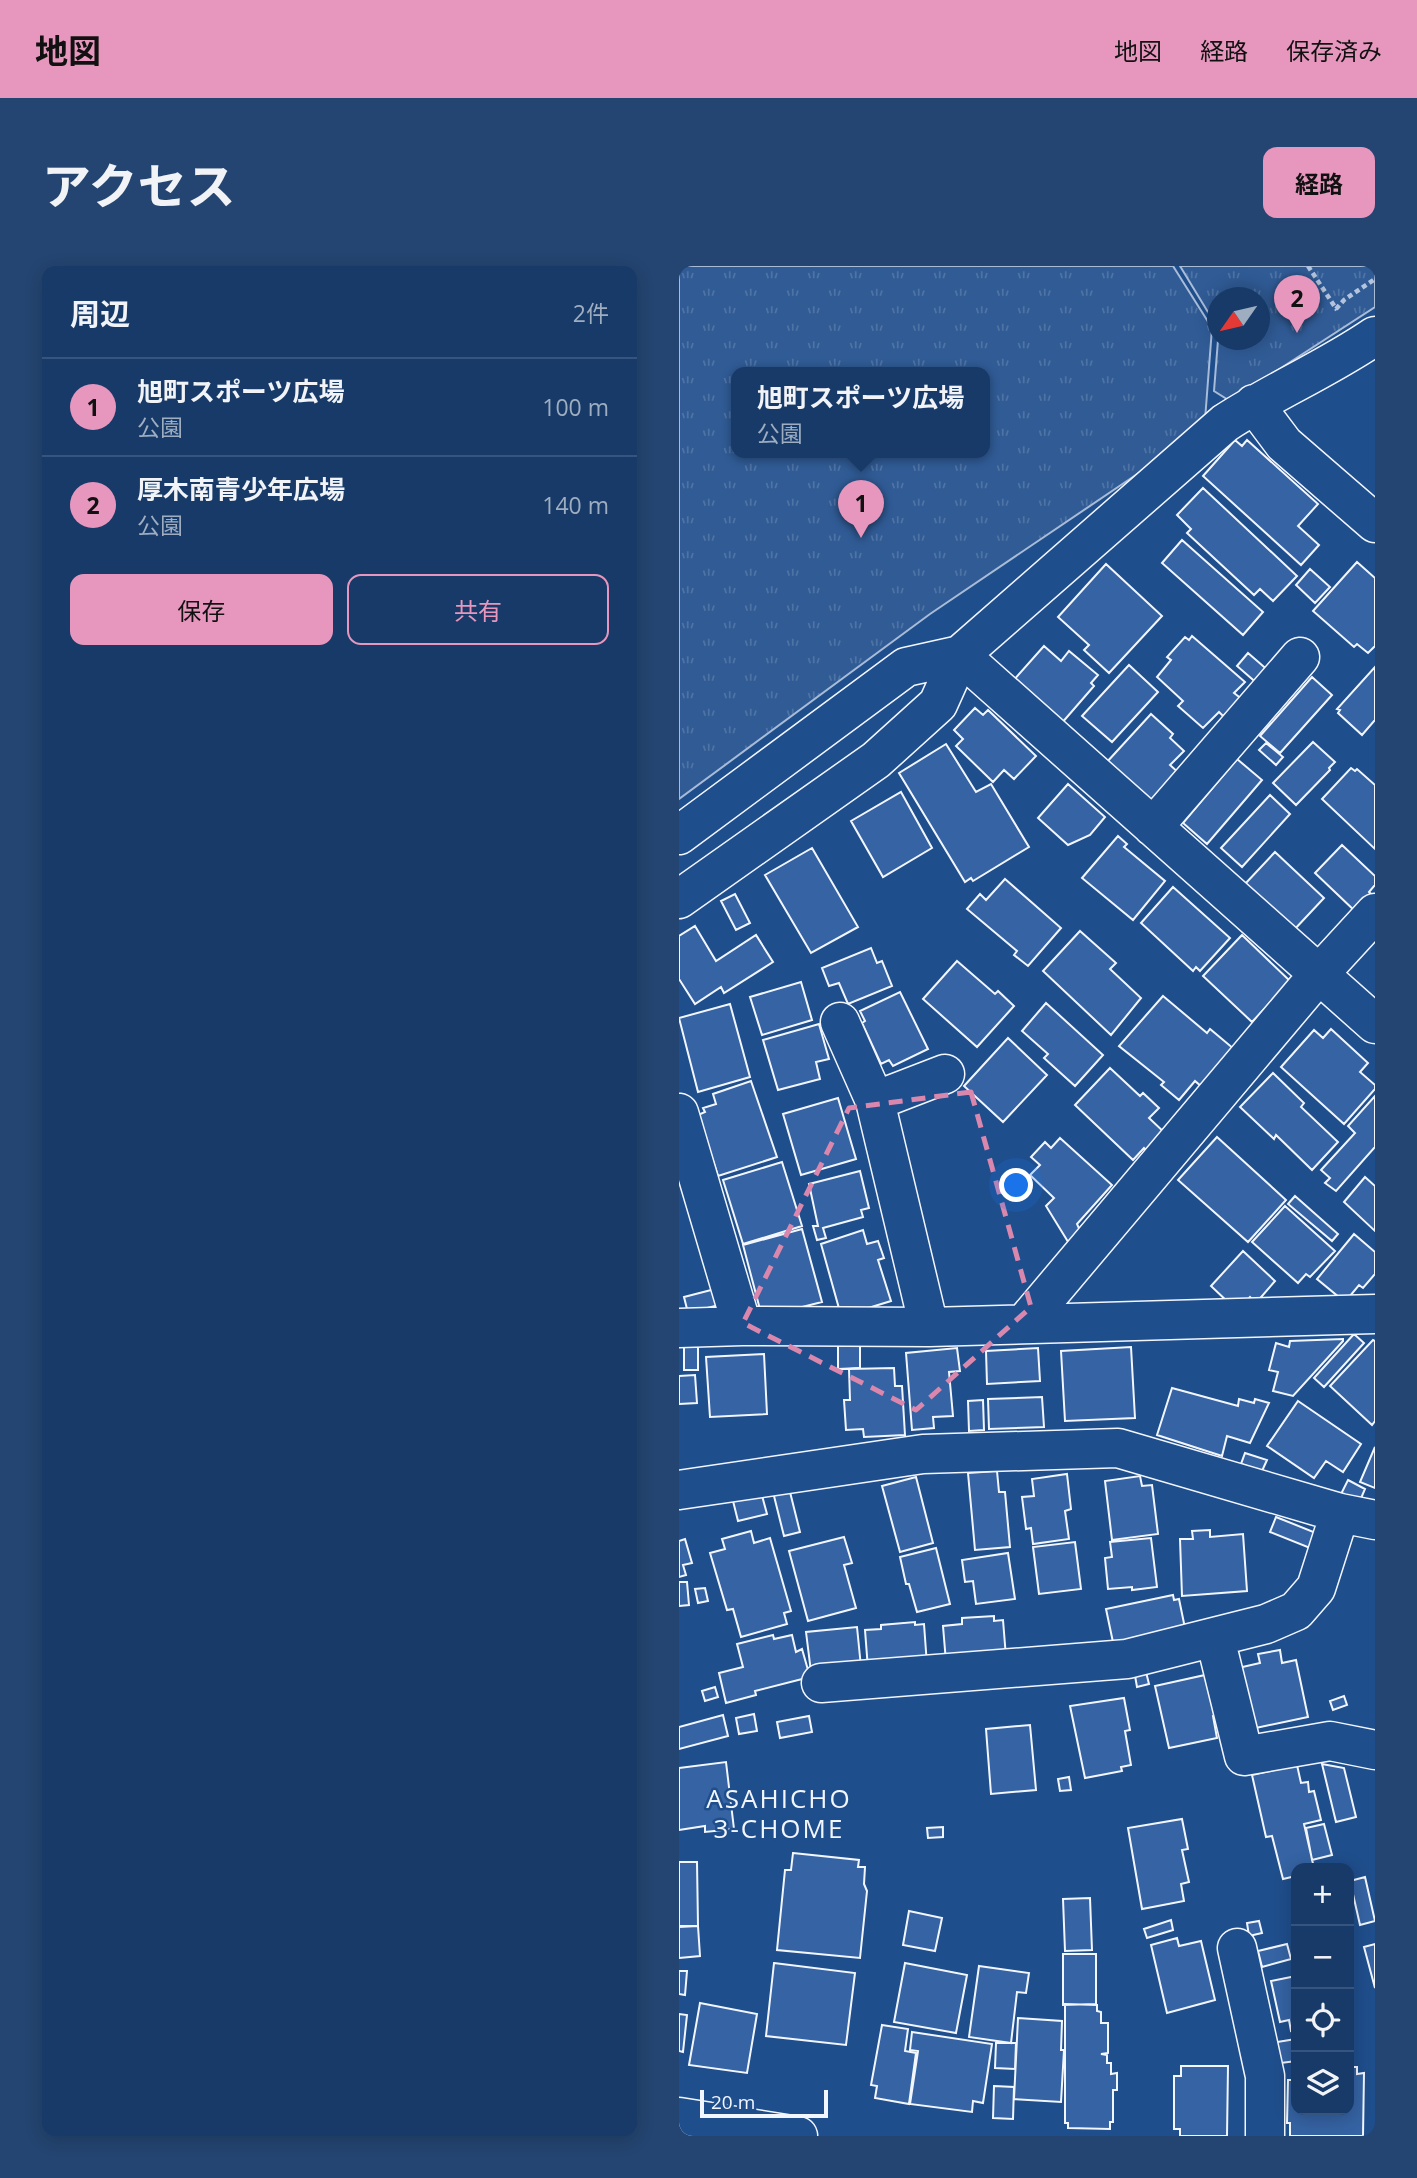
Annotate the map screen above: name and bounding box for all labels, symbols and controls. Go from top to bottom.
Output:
text: 地図 [35,28,101,73]
text: 地図 [1114,34,1162,67]
text: 経路 [1200,34,1248,67]
text: 保存済み [1286,34,1382,67]
button: 経路 [1263,147,1375,218]
text: アクセス [42,152,236,218]
pin: 2 [1274,275,1320,333]
north arrow [1207,287,1270,350]
text: 周辺 [70,293,130,334]
text: 2件 [573,297,609,329]
popup [731,367,990,458]
text: 旭町スポーツ広場 [137,373,344,409]
text: 旭町スポーツ広場 [757,379,964,415]
text: 1 [86,391,100,423]
text: 100 m [542,391,609,423]
text: 公園 [137,411,183,443]
text: 公園 [757,417,803,449]
text: 厚木南青少年広場 [137,471,345,507]
pin: 1 [838,480,884,538]
text: 2 [86,489,100,521]
text: 140 m [542,489,609,521]
text: 公園 [137,509,183,541]
button: 保存 [70,574,333,645]
button: 共有 [347,574,609,645]
your location [999,1168,1033,1202]
district label: ASAHICHO 3-CHOME [706,1780,852,1846]
map controls [1291,1863,1354,2115]
button: + [1291,1863,1354,1926]
button: − [1291,1926,1354,1989]
button: locate [1291,1989,1354,2052]
button: layers [1291,2052,1354,2115]
scale bar [700,2087,828,2119]
text: 20 m [711,2089,755,2115]

